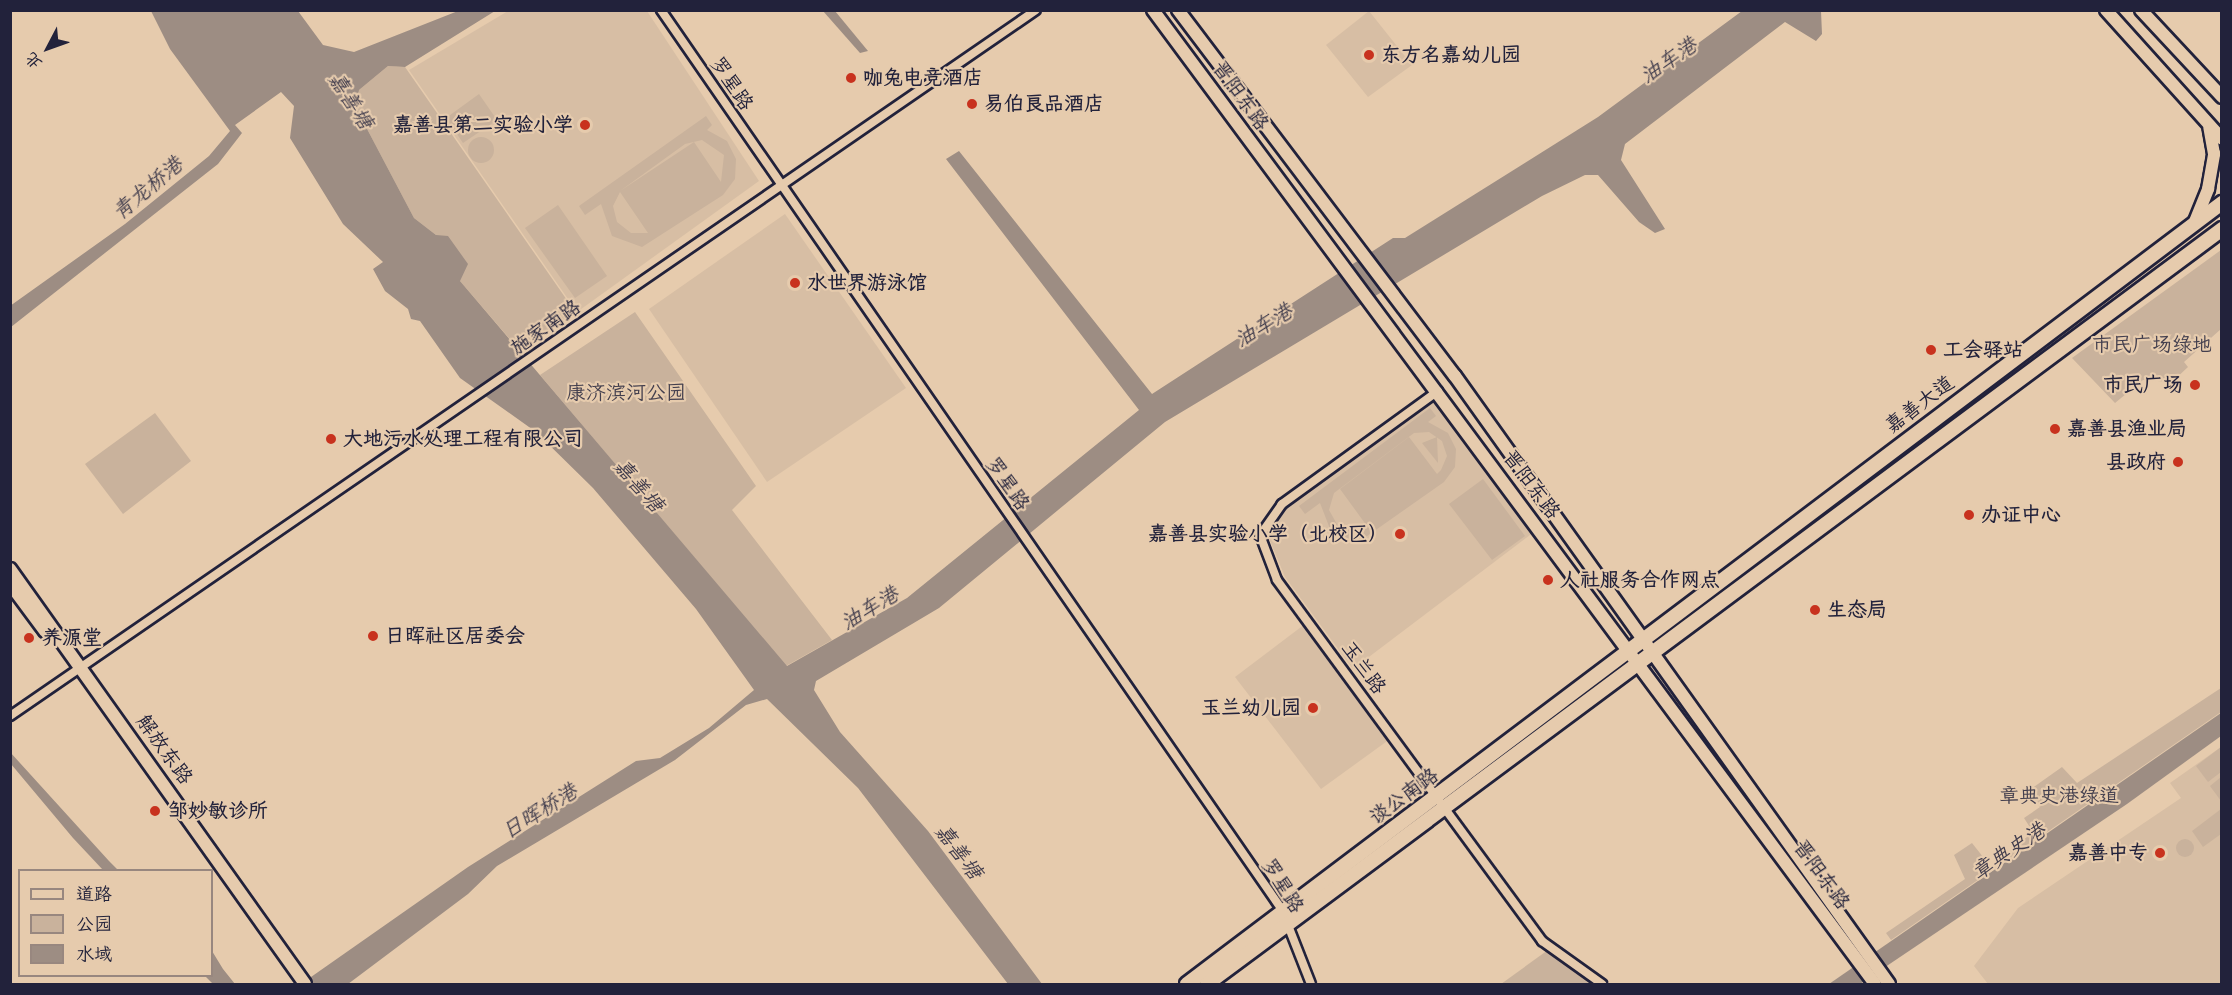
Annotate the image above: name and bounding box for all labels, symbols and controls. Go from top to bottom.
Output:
north arrow [18,18,78,78]
water label: 油车港 [1636,33,1702,89]
place label: 东方名嘉幼儿园 [1381,43,1521,67]
text: 北 [21,47,47,73]
marker: 东方名嘉幼儿园 [1362,48,1376,62]
street label: 罗星路 [704,52,758,116]
street label: 晋阳东路 [1207,57,1273,135]
place label: 咖兔电竞酒店 [863,66,983,90]
water label: 嘉善塘 [322,68,378,134]
marker: 咖兔电竞酒店 [844,71,858,85]
place label: 易伯良品酒店 [984,92,1104,116]
marker: 易伯良品酒店 [965,97,979,111]
place label: 嘉善县第二实验小学 [393,113,573,137]
marker: 嘉善县第二实验小学 [578,118,592,132]
water label: 青龙桥港 [108,152,188,226]
place label: 水世界游泳馆 [807,271,927,295]
marker: 水世界游泳馆 [788,276,802,290]
street label: 施家南路 [506,295,586,361]
water label: 油车港 [1231,299,1297,353]
park label: 市民广场绿地 [2092,333,2212,357]
place label: 工会驿站 [1943,338,2023,362]
marker: 工会驿站 [1924,343,1938,357]
street label: 嘉善大道 [1881,371,1959,439]
place label: 市民广场 [2103,373,2183,397]
marker: 市民广场 [2188,378,2202,392]
park label: 康济滨河公园 [566,381,686,405]
place label: 嘉善县渔业局 [2067,417,2187,441]
marker: 嘉善县渔业局 [2048,422,2062,436]
place label: 大地污水处理工程有限公司 [343,427,583,451]
marker: 大地污水处理工程有限公司 [324,432,338,446]
street label: 晋阳东路 [1497,446,1565,524]
place label: 县政府 [2106,450,2166,474]
street label: 罗星路 [980,453,1034,515]
water label: 嘉善塘 [608,454,668,518]
marker: 县政府 [2171,455,2185,469]
place label: 办证中心 [1981,503,2061,527]
marker: 办证中心 [1962,508,1976,522]
place label: 嘉善县实验小学（北校区） [1148,522,1388,546]
marker: 嘉善县实验小学（北校区） [1393,527,1407,541]
place label: 人社服务合作网点 [1560,568,1720,592]
marker: 人社服务合作网点 [1541,573,1555,587]
water label: 油车港 [837,582,903,636]
place label: 生态局 [1827,598,1887,622]
marker: 生态局 [1808,603,1822,617]
place label: 日晖社区居委会 [385,624,525,648]
place label: 养源堂 [42,626,102,650]
marker: 养源堂 [20,629,38,647]
marker: 日晖社区居委会 [366,629,380,643]
street label: 玉兰路 [1336,637,1390,699]
place label: 玉兰幼儿园 [1201,696,1301,720]
marker: 玉兰幼儿园 [1306,701,1320,715]
street label: 解放东路 [131,711,197,789]
street label: 谈公南路 [1365,764,1443,830]
water label: 日晖桥港 [498,779,582,845]
park label: 章典史港绿道 [1999,784,2119,808]
place label: 邹妙敏诊所 [168,799,268,823]
marker: 邹妙敏诊所 [146,802,164,820]
water label: 章典史港 [1967,818,2051,886]
water label: 嘉善塘 [929,819,987,885]
street label: 晋阳东路 [1788,836,1854,914]
place label: 嘉善中专 [2068,841,2148,865]
marker: 嘉善中专 [2153,846,2167,860]
street label: 罗星路 [1256,854,1308,918]
legend [18,869,213,977]
text: 道路 [76,883,112,907]
text: 公园 [76,913,112,937]
text: 水域 [76,943,112,967]

